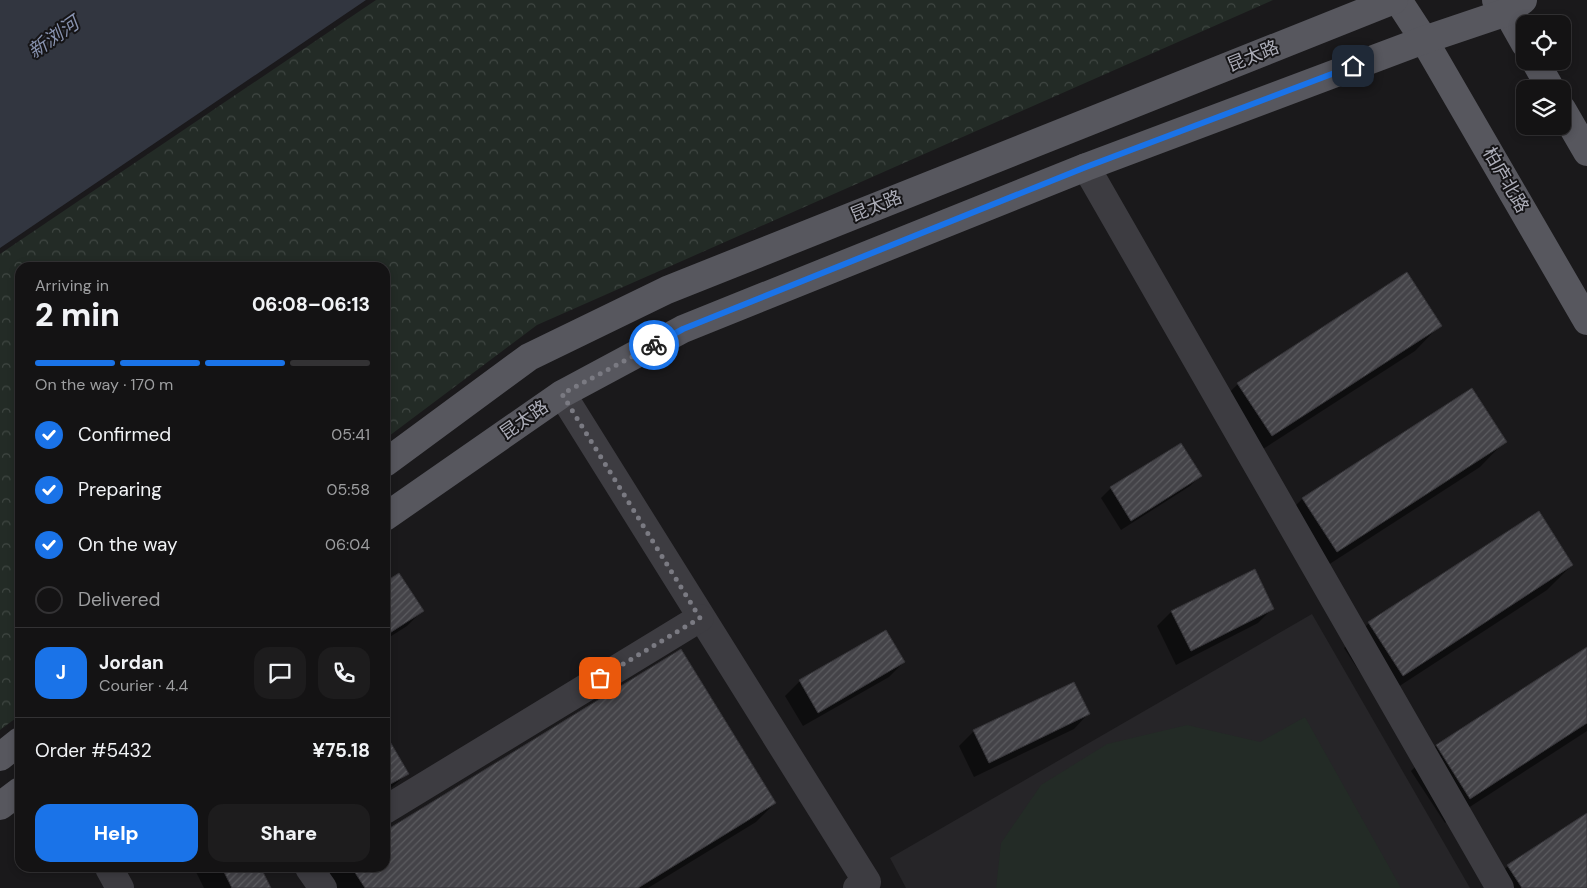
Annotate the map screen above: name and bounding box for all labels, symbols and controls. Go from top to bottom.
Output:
water label: 新浏河 [23,9,87,64]
map controls [1516,15,1571,135]
button: locate [1516,15,1571,70]
street label: 昆太路 [1223,35,1283,77]
pin [1332,45,1374,87]
icon: home [1339,52,1367,80]
button: layers [1516,80,1571,135]
street label: 柏庐北路 [1478,143,1534,217]
street label: 昆太路 [846,185,906,227]
text: Arriving in [35,275,109,296]
text: 06:08–06:13 [252,292,370,317]
text: 2 min [35,294,120,336]
courier [629,320,679,370]
icon: bike [640,331,668,359]
text: On the way · 170 m [35,374,173,395]
street label: 昆太路 [495,395,553,445]
icon: check [35,421,63,449]
text: Confirmed [78,422,171,447]
text: 05:41 [331,424,370,445]
icon: check [35,476,63,504]
text: Preparing [78,477,162,502]
text: 05:58 [327,479,370,500]
icon: check [35,531,63,559]
text: On the way [78,532,178,557]
text: 06:04 [325,534,370,555]
text: Delivered [78,587,160,612]
button: chat [254,647,306,699]
button: phone [318,647,370,699]
text: Jordan [99,650,164,675]
pin [579,657,621,699]
text: J [56,660,66,685]
icon: bag [586,664,614,692]
text: Courier · 4.4 [99,675,188,696]
text: Order #5432 [35,738,152,763]
text: ¥75.18 [312,738,370,763]
button: Help [35,804,198,862]
button: Share [208,804,370,862]

